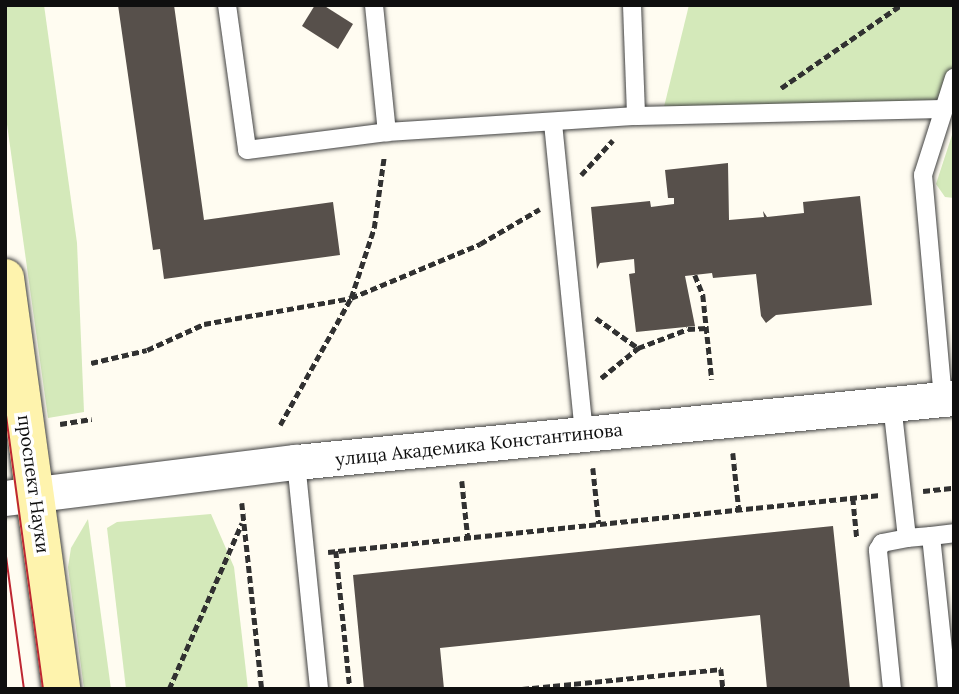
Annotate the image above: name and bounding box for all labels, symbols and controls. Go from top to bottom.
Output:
street label: проспект Науки [13,413,53,555]
street label: улица Академика Константинова [334,419,624,471]

